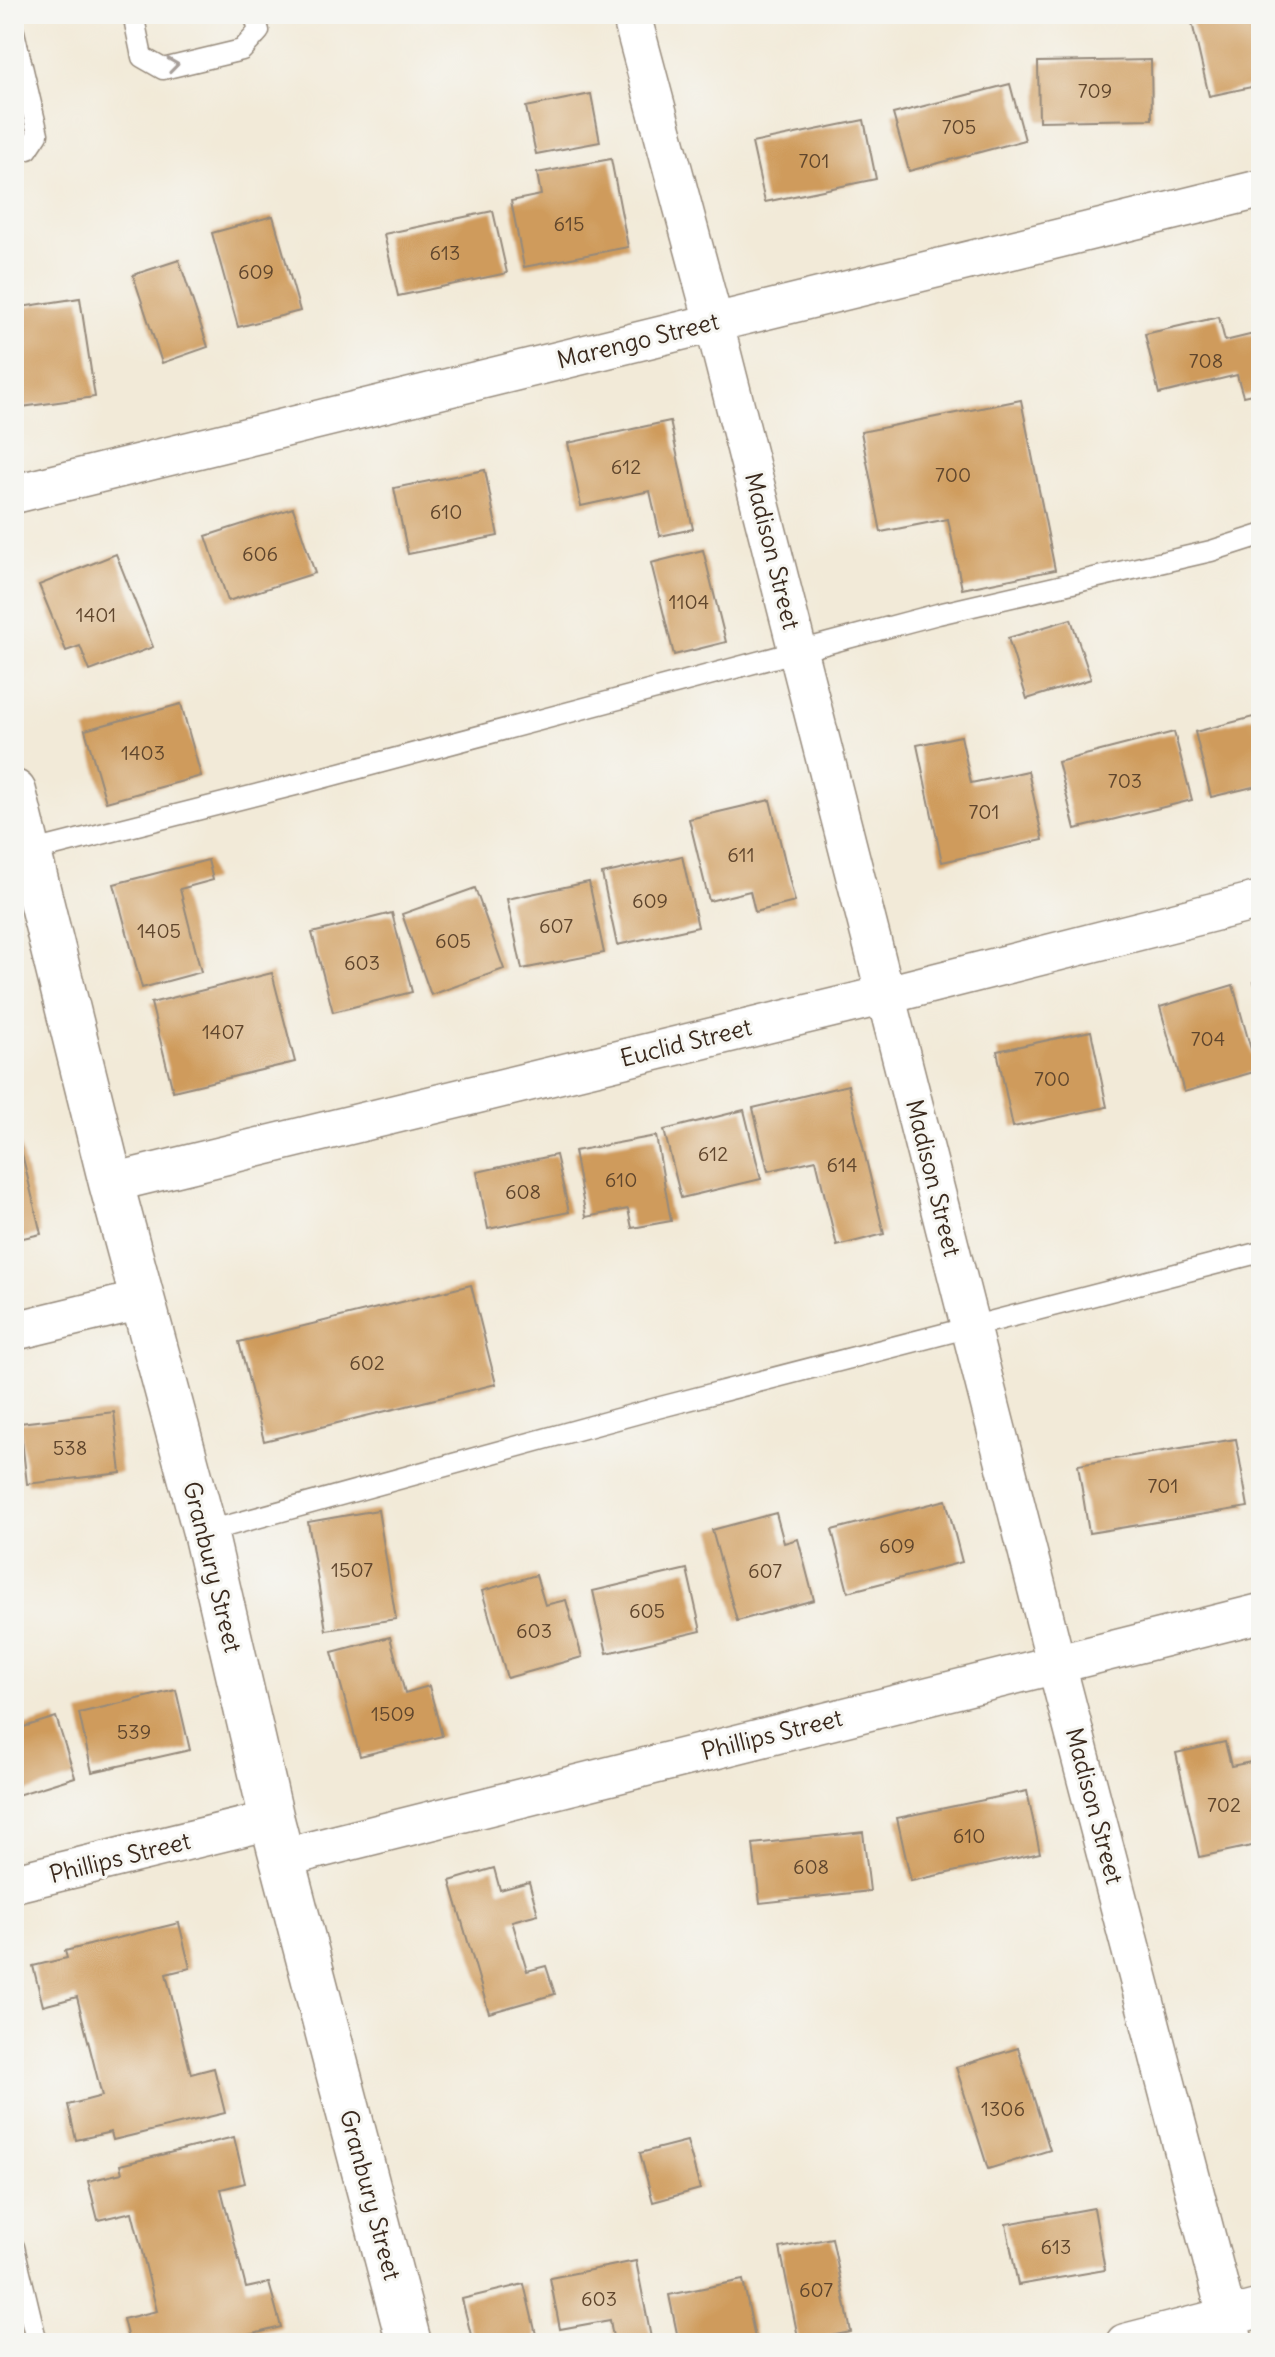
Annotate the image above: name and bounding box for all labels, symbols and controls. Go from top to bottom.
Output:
one-way arrow [167,57,180,74]
house number: 709 [1078,78,1112,103]
house number: 705 [942,114,976,139]
house number: 701 [799,148,829,173]
house number: 615 [554,211,584,236]
house number: 613 [430,240,460,265]
house number: 609 [238,259,274,284]
street label: Marengo Street [554,305,722,375]
house number: 708 [1189,348,1223,373]
house number: 612 [611,454,641,479]
house number: 700 [935,462,971,487]
street label: Madison Street [739,469,807,632]
house number: 610 [430,499,462,524]
house number: 606 [242,541,278,566]
house number: 1104 [669,589,709,614]
house number: 1401 [76,602,116,627]
house number: 1403 [121,740,165,765]
house number: 703 [1108,768,1142,793]
house number: 701 [969,799,999,824]
house number: 611 [727,842,755,867]
house number: 609 [632,888,668,913]
house number: 607 [539,913,573,938]
house number: 1405 [137,918,181,943]
house number: 605 [435,928,471,953]
house number: 603 [344,950,380,975]
street label: Euclid Street [617,1011,755,1073]
house number: 1407 [202,1019,244,1044]
house number: 704 [1191,1026,1225,1051]
house number: 700 [1034,1066,1070,1091]
street label: Madison Street [900,1096,968,1259]
house number: 612 [698,1141,728,1166]
house number: 614 [826,1152,858,1177]
house number: 610 [605,1167,637,1192]
house number: 608 [505,1179,541,1204]
house number: 602 [349,1350,385,1375]
house number: 538 [53,1435,87,1460]
house number: 701 [1148,1473,1178,1498]
street label: Granbury Street [177,1478,249,1655]
house number: 609 [879,1533,915,1558]
house number: 1507 [331,1557,373,1582]
house number: 607 [748,1558,782,1583]
house number: 605 [629,1598,665,1623]
house number: 603 [516,1618,552,1643]
house number: 1509 [371,1701,415,1726]
street label: Phillips Street [698,1702,845,1766]
house number: 539 [117,1719,151,1744]
street label: Madison Street [1060,1724,1130,1887]
house number: 702 [1207,1792,1241,1817]
house number: 610 [953,1823,985,1848]
street label: Phillips Street [46,1825,193,1889]
house number: 608 [793,1854,829,1879]
house number: 1306 [981,2096,1025,2121]
street label: Granbury Street [334,2106,408,2283]
house number: 613 [1041,2234,1071,2259]
house number: 607 [799,2277,833,2302]
house number: 603 [581,2286,617,2311]

